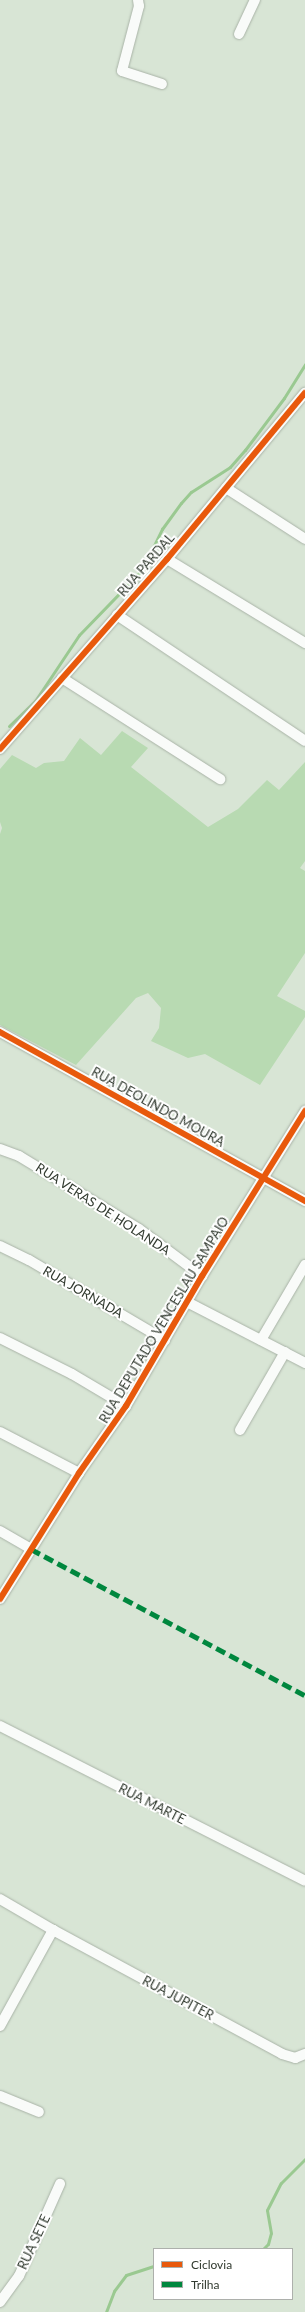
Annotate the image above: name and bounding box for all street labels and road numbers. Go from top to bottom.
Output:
street label: RUA PARDAL [114,530,178,600]
street label: RUA DEOLINDO MOURA [89,1064,227,1150]
street label: RUA VERAS DE HOLANDA [32,1159,174,1259]
street label: RUA DEPUTADO VENCESLAU SAMPAIO [96,1214,232,1426]
street label: RUA JORNADA [40,1263,126,1321]
street label: RUA MARTE [116,1780,188,1828]
street label: RUA JUPITER [139,1972,217,2024]
street label: RUA SETE [14,2212,54,2272]

